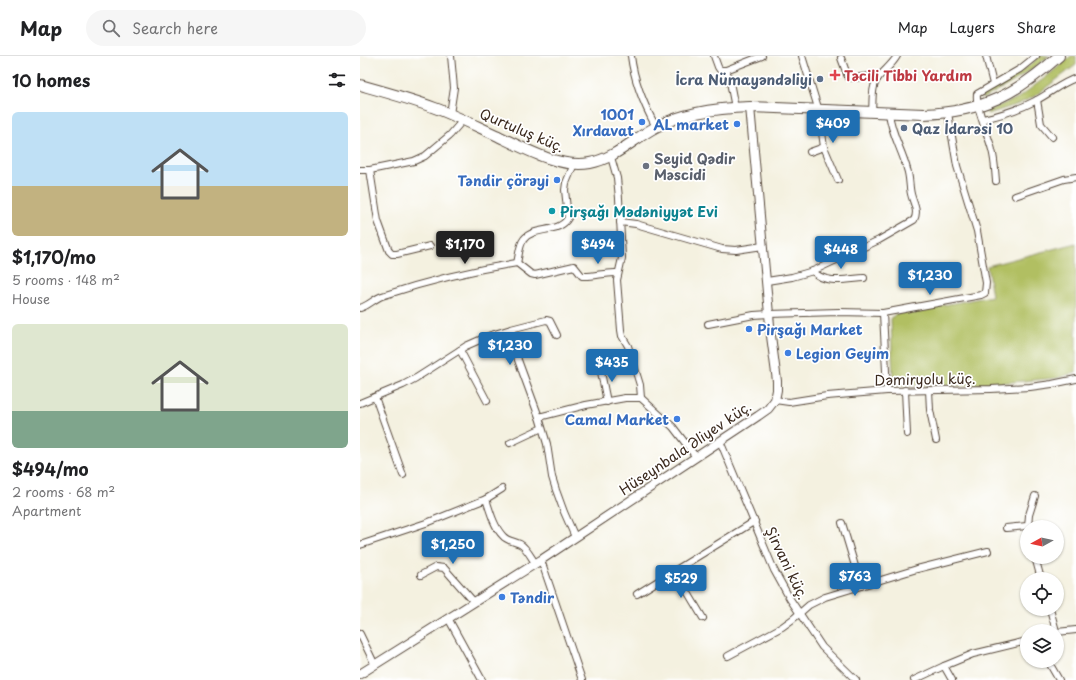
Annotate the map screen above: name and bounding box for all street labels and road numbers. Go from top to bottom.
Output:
street label: Qurtuluş küç. [477,103,567,157]
street label: Dəmiryolu küç. [874,368,976,390]
street label: Hüseynbala Əliyev küç. [615,396,755,500]
street label: Şirvani küç. [760,523,814,603]

